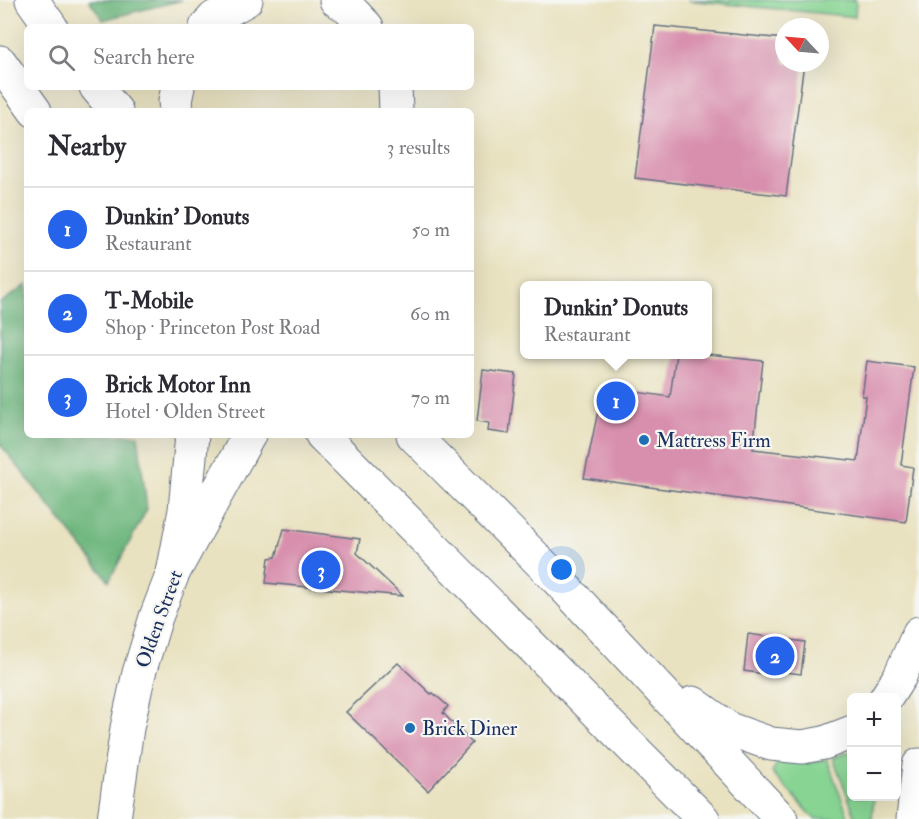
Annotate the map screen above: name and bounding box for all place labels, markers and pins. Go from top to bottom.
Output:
pin: 1 [596,378,636,424]
place label: Mattress Firm [656,428,771,453]
marker: Mattress Firm [637,433,651,447]
pin: 3 [302,548,340,592]
pin: 2 [756,634,794,678]
place label: Brick Diner [422,716,518,741]
marker: Brick Diner [403,721,417,735]

